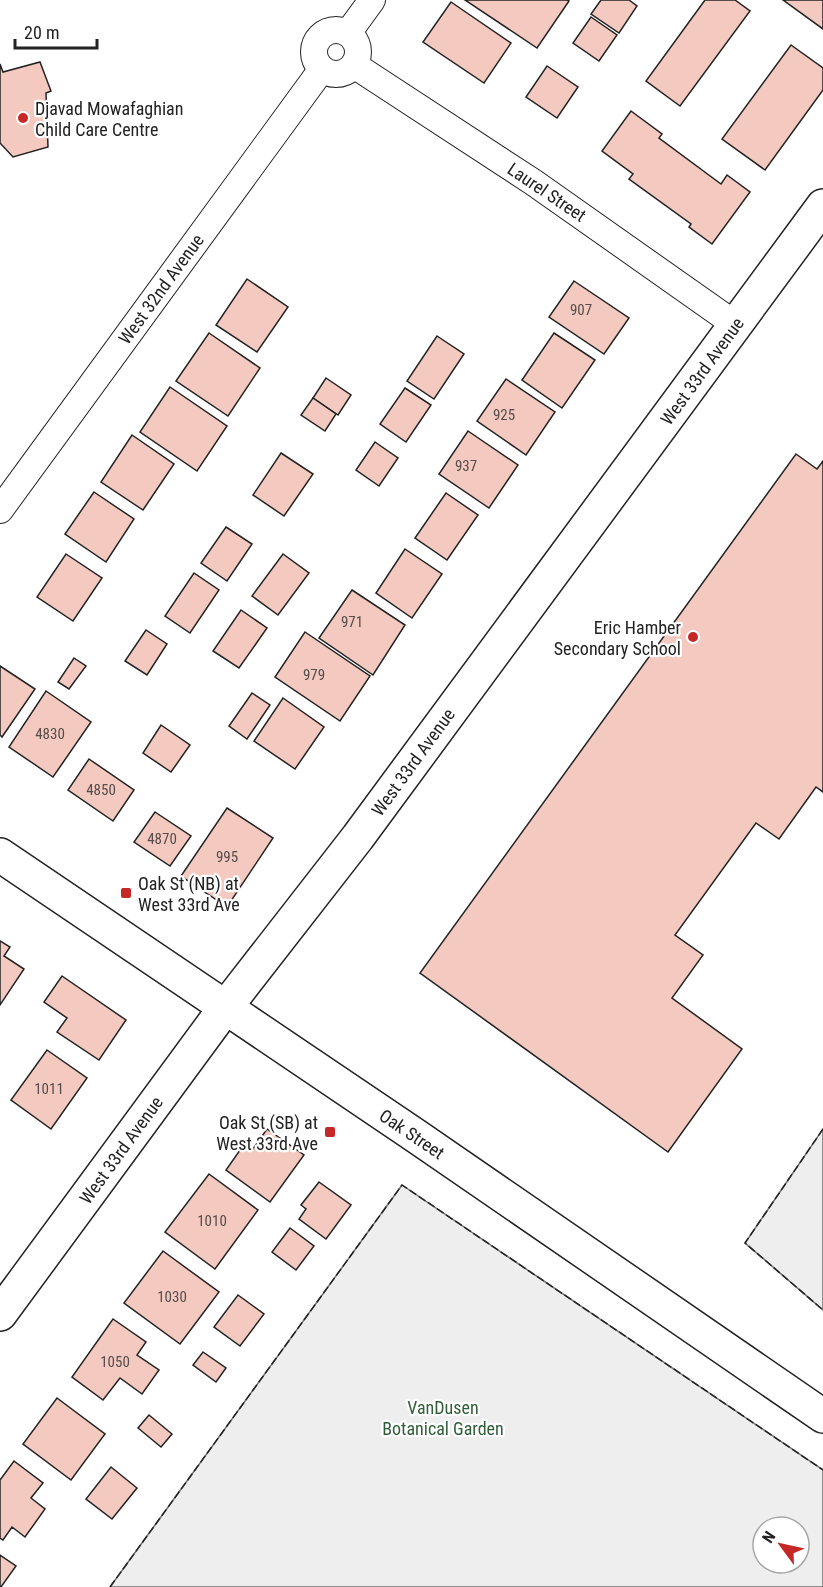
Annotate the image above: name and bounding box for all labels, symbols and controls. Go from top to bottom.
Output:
scale bar [15,12,98,50]
text: 20 m [24,22,59,43]
place label: Djavad Mowafaghian Child Care Centre [35,98,183,140]
marker: Djavad Mowafaghian Child Care Centre [16,111,30,125]
street label: Laurel Street [504,158,590,226]
street label: West 32nd Avenue [114,230,208,348]
house number: 907 [570,301,592,319]
street label: West 33rd Avenue [656,313,748,429]
house number: 925 [493,406,515,424]
house number: 937 [455,457,477,475]
house number: 971 [341,613,363,631]
place label: Eric Hamber Secondary School [554,617,682,659]
marker: Eric Hamber Secondary School [686,630,700,644]
house number: 979 [303,666,325,684]
street label: West 33rd Avenue [367,704,459,820]
house number: 4830 [35,725,65,743]
house number: 4850 [86,781,116,799]
house number: 4870 [147,830,177,848]
house number: 995 [216,848,238,866]
place label: Oak St (NB) at West 33rd Ave [138,873,240,915]
marker: Oak St (NB) at West 33rd Ave [119,886,133,900]
house number: 1011 [34,1080,64,1098]
street label: West 33rd Avenue [75,1092,167,1208]
street label: Oak Street [376,1105,448,1163]
place label: Oak St (SB) at West 33rd Ave [216,1112,318,1154]
marker: Oak St (SB) at West 33rd Ave [323,1125,337,1139]
house number: 1010 [197,1212,227,1230]
house number: 1030 [157,1288,187,1306]
house number: 1050 [100,1353,130,1371]
park label: VanDusen Botanical Garden [382,1397,504,1439]
north arrow [751,1515,811,1575]
text: N [758,1528,779,1546]

